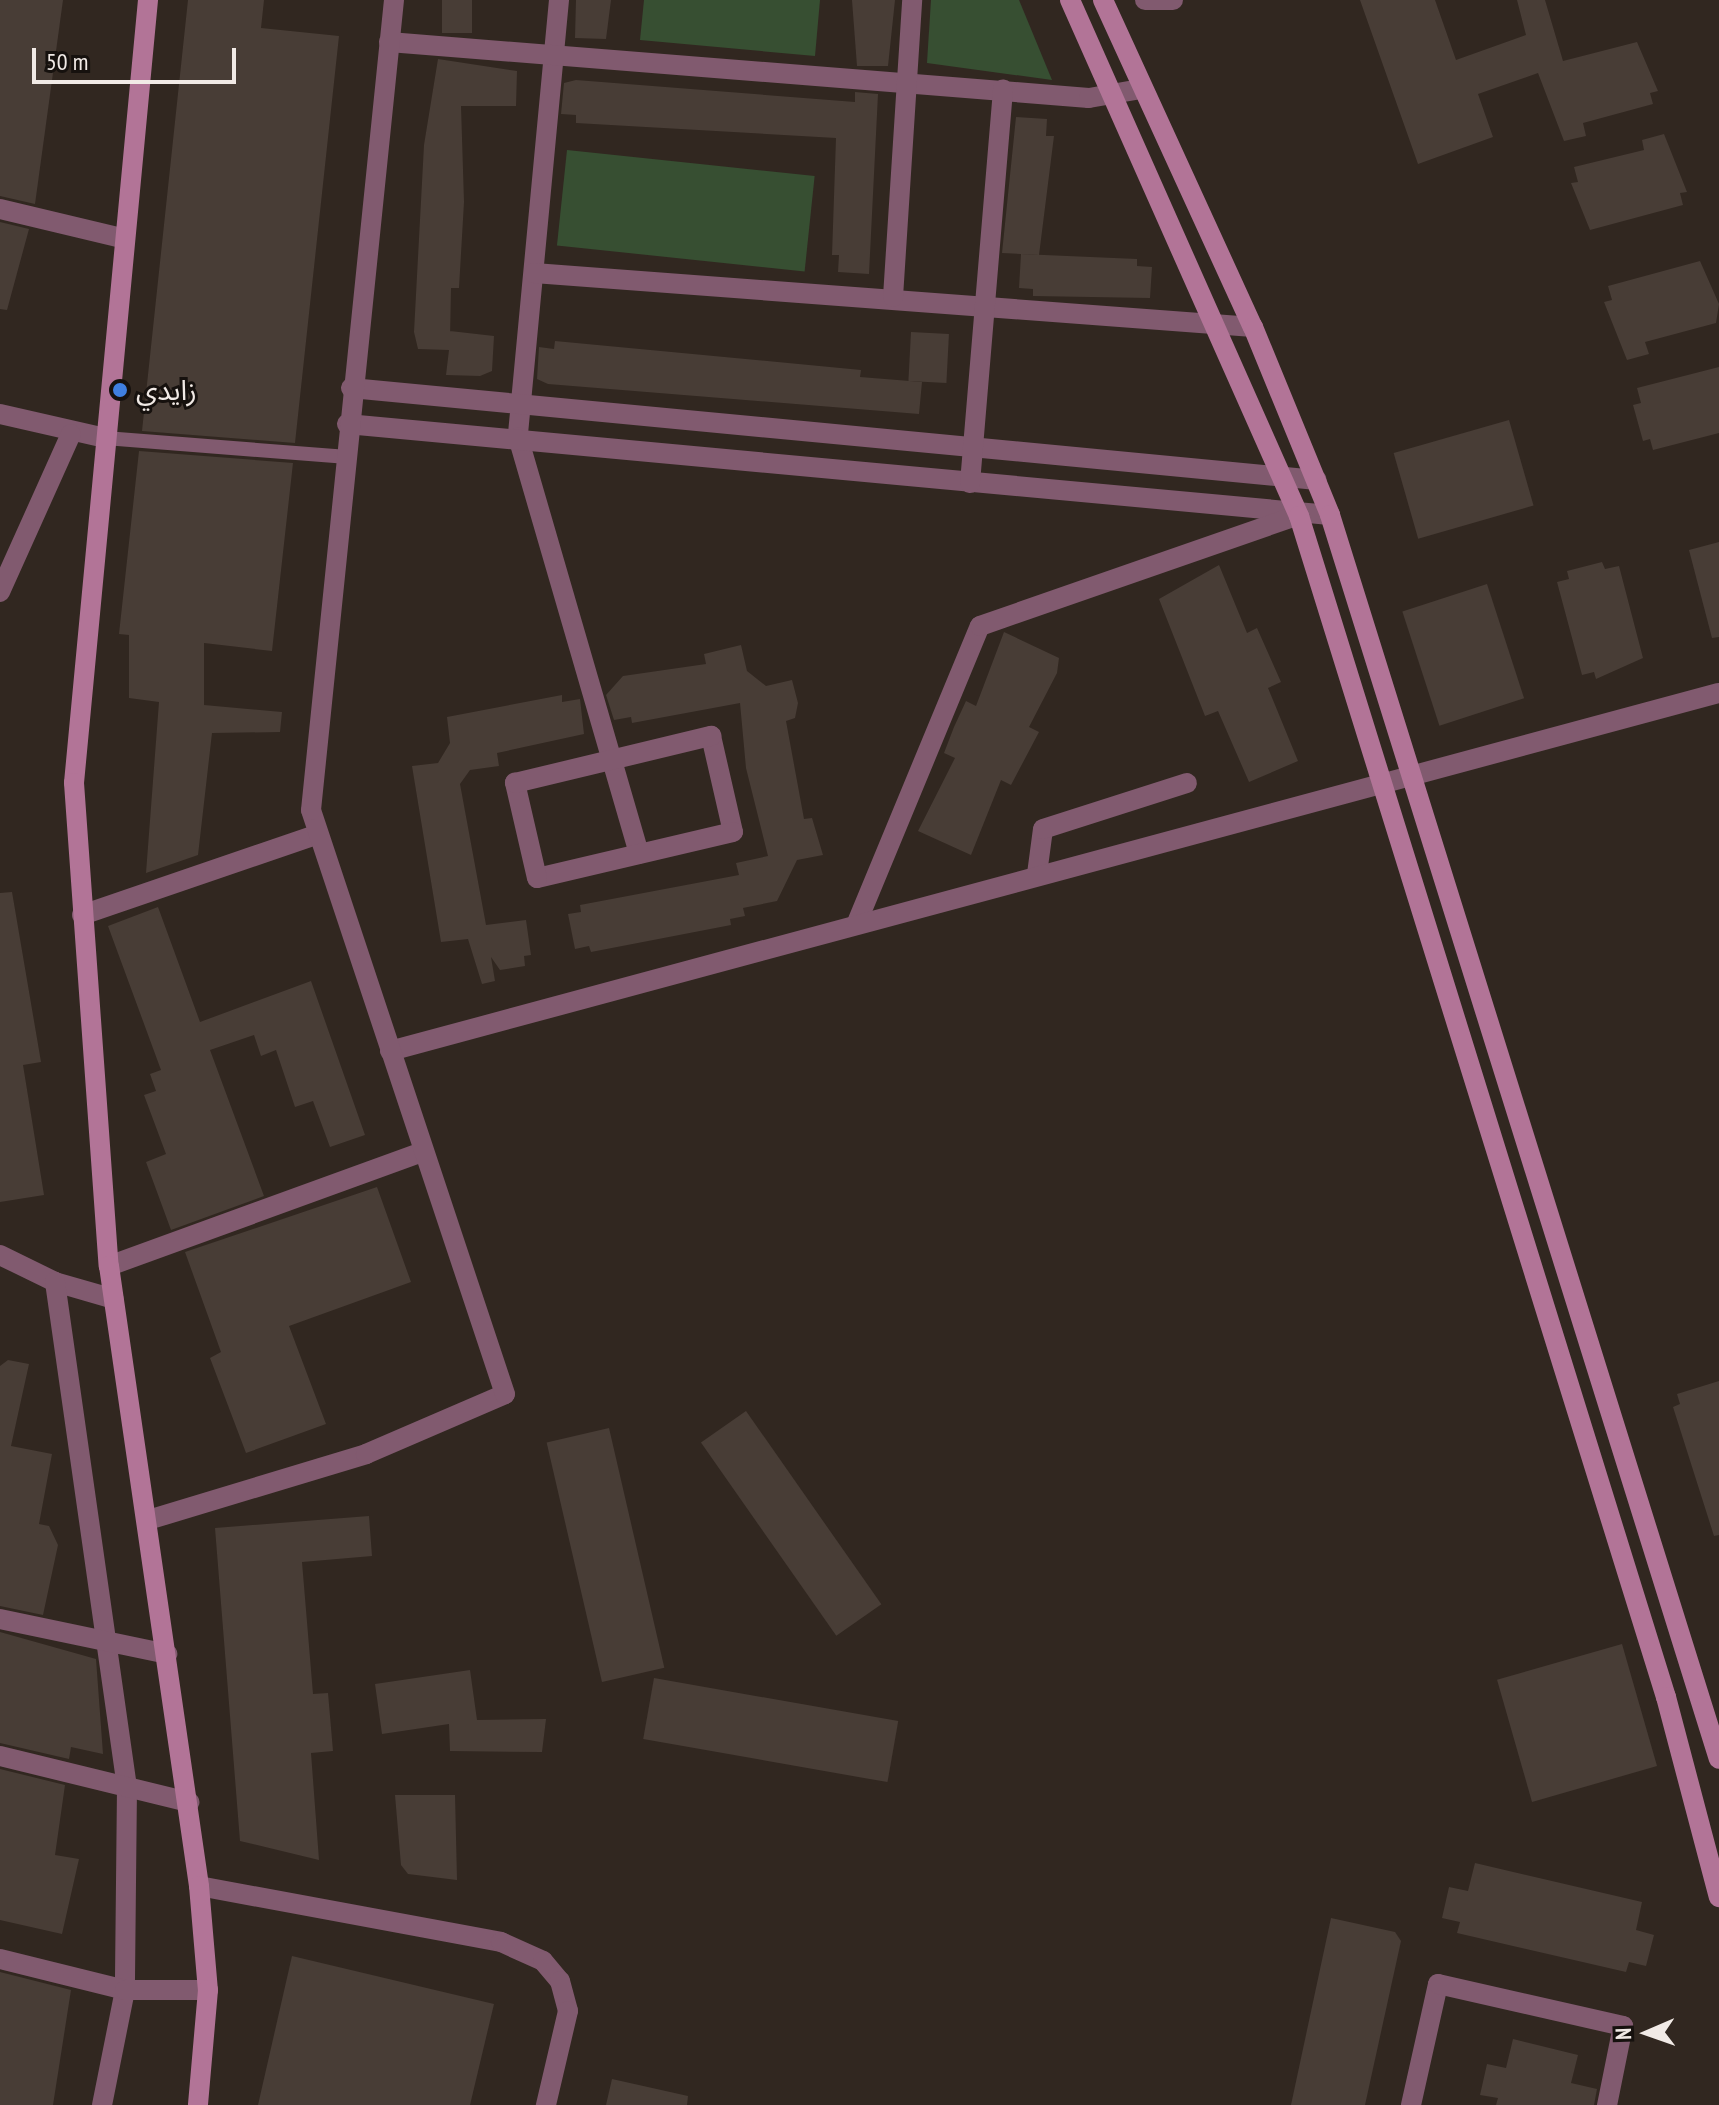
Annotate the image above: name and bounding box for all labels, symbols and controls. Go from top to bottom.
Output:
scale bar [36,32,240,82]
text: 50 m [46,46,88,77]
place label: زايدي [136,373,197,407]
marker: زايدي [111,381,129,399]
north arrow [1607,1993,1687,2073]
text: N [1609,2027,1637,2040]

